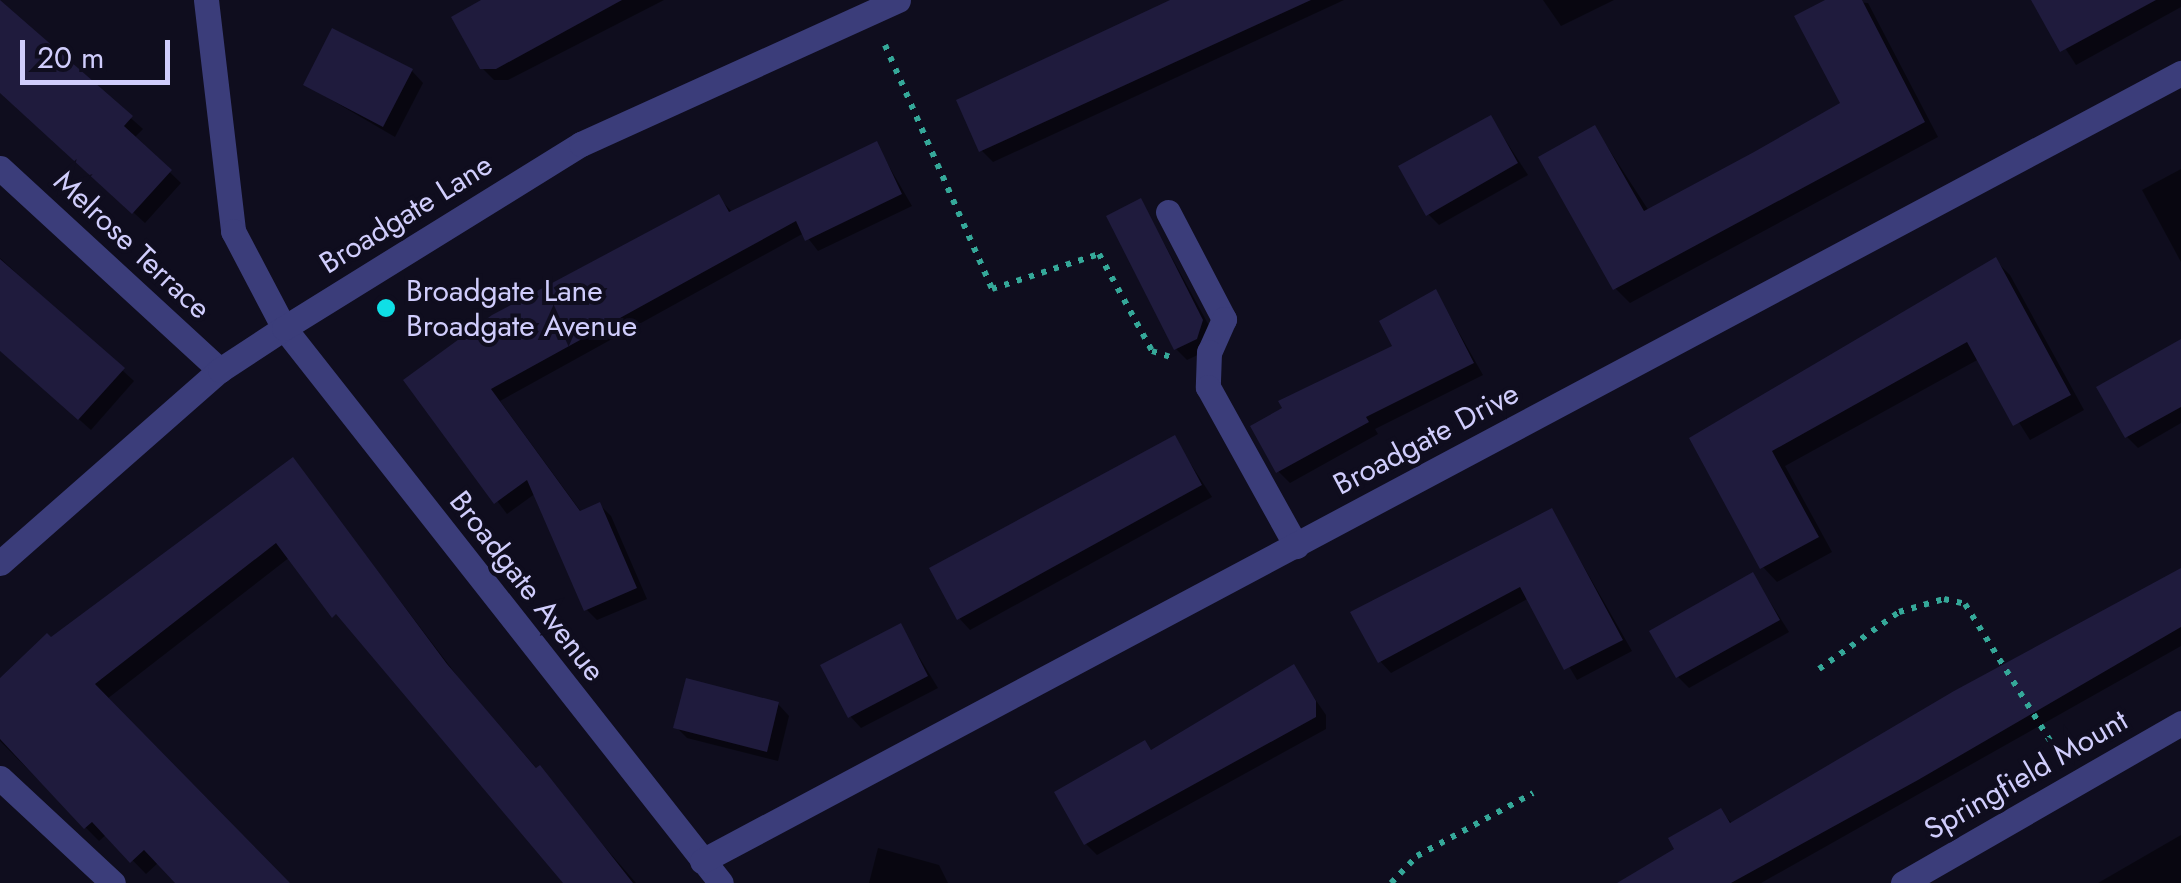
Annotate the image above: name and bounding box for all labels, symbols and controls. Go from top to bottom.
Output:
scale bar [25,20,175,82]
text: 20 m [37,36,104,79]
street label: Broadgate Lane [313,147,499,281]
street label: Melrose Terrace [46,163,218,327]
place label: Broadgate Lane Broadgate Avenue [406,273,637,344]
marker: Broadgate Lane Broadgate Avenue [375,297,397,319]
street label: Broadgate Drive [1327,375,1525,503]
street label: Broadgate Avenue [442,484,612,688]
street label: Springfield Mount [1918,702,2134,848]

